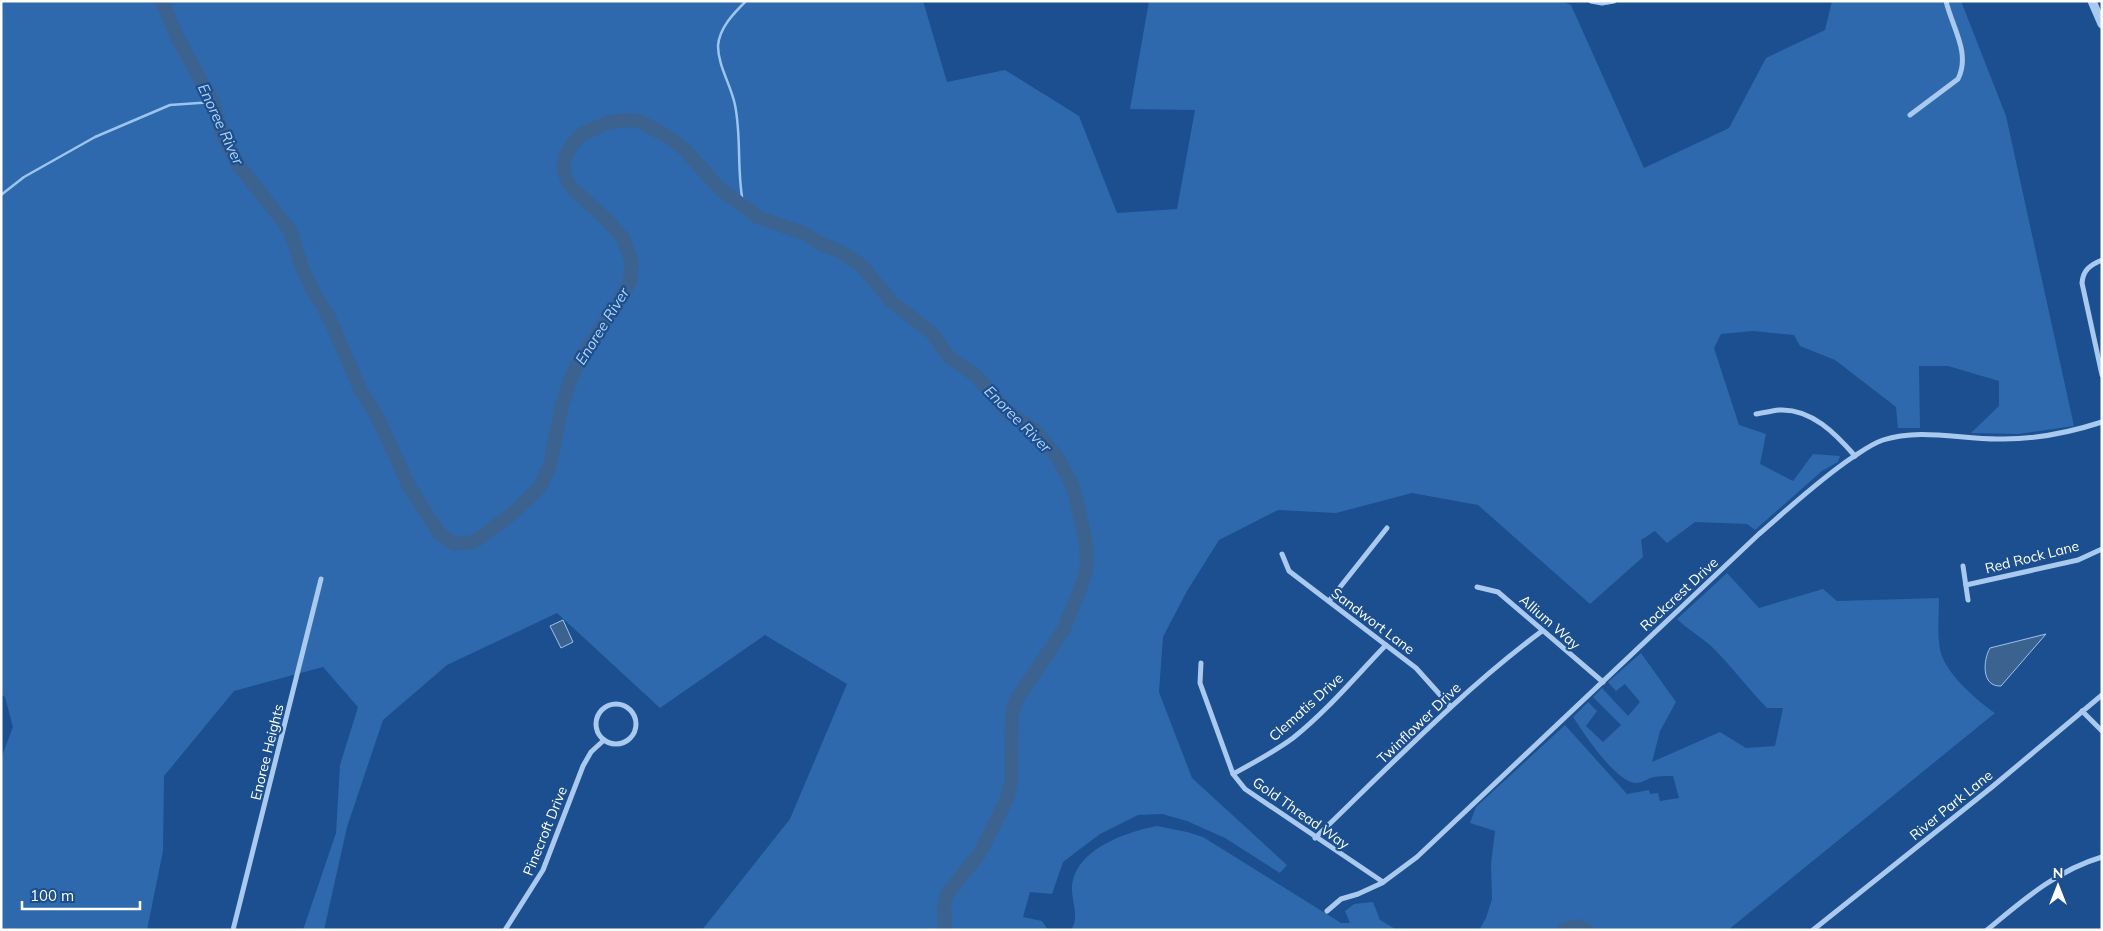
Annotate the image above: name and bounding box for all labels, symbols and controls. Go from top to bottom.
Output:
water label: Enoree River [194,80,248,168]
water label: Enoree River [571,284,633,368]
water label: Enoree River [980,381,1056,457]
street label: Red Rock Lane [1983,537,2081,577]
street label: Rockcrest Drive [1636,553,1722,635]
street label: Sandwort Lane [1328,584,1418,658]
street label: Allium Way [1516,591,1585,654]
street label: Clematis Drive [1265,669,1347,745]
street label: Twinflower Drive [1373,679,1465,767]
street label: Enoree Heights [246,702,288,802]
street label: River Park Lane [1906,766,1996,844]
street label: Gold Thread Way [1249,773,1353,853]
street label: Pinecroft Drive [519,784,571,878]
north arrow [2033,861,2083,911]
text: N [2053,864,2063,882]
scale bar [22,878,140,910]
text: 100 m [30,886,74,905]

